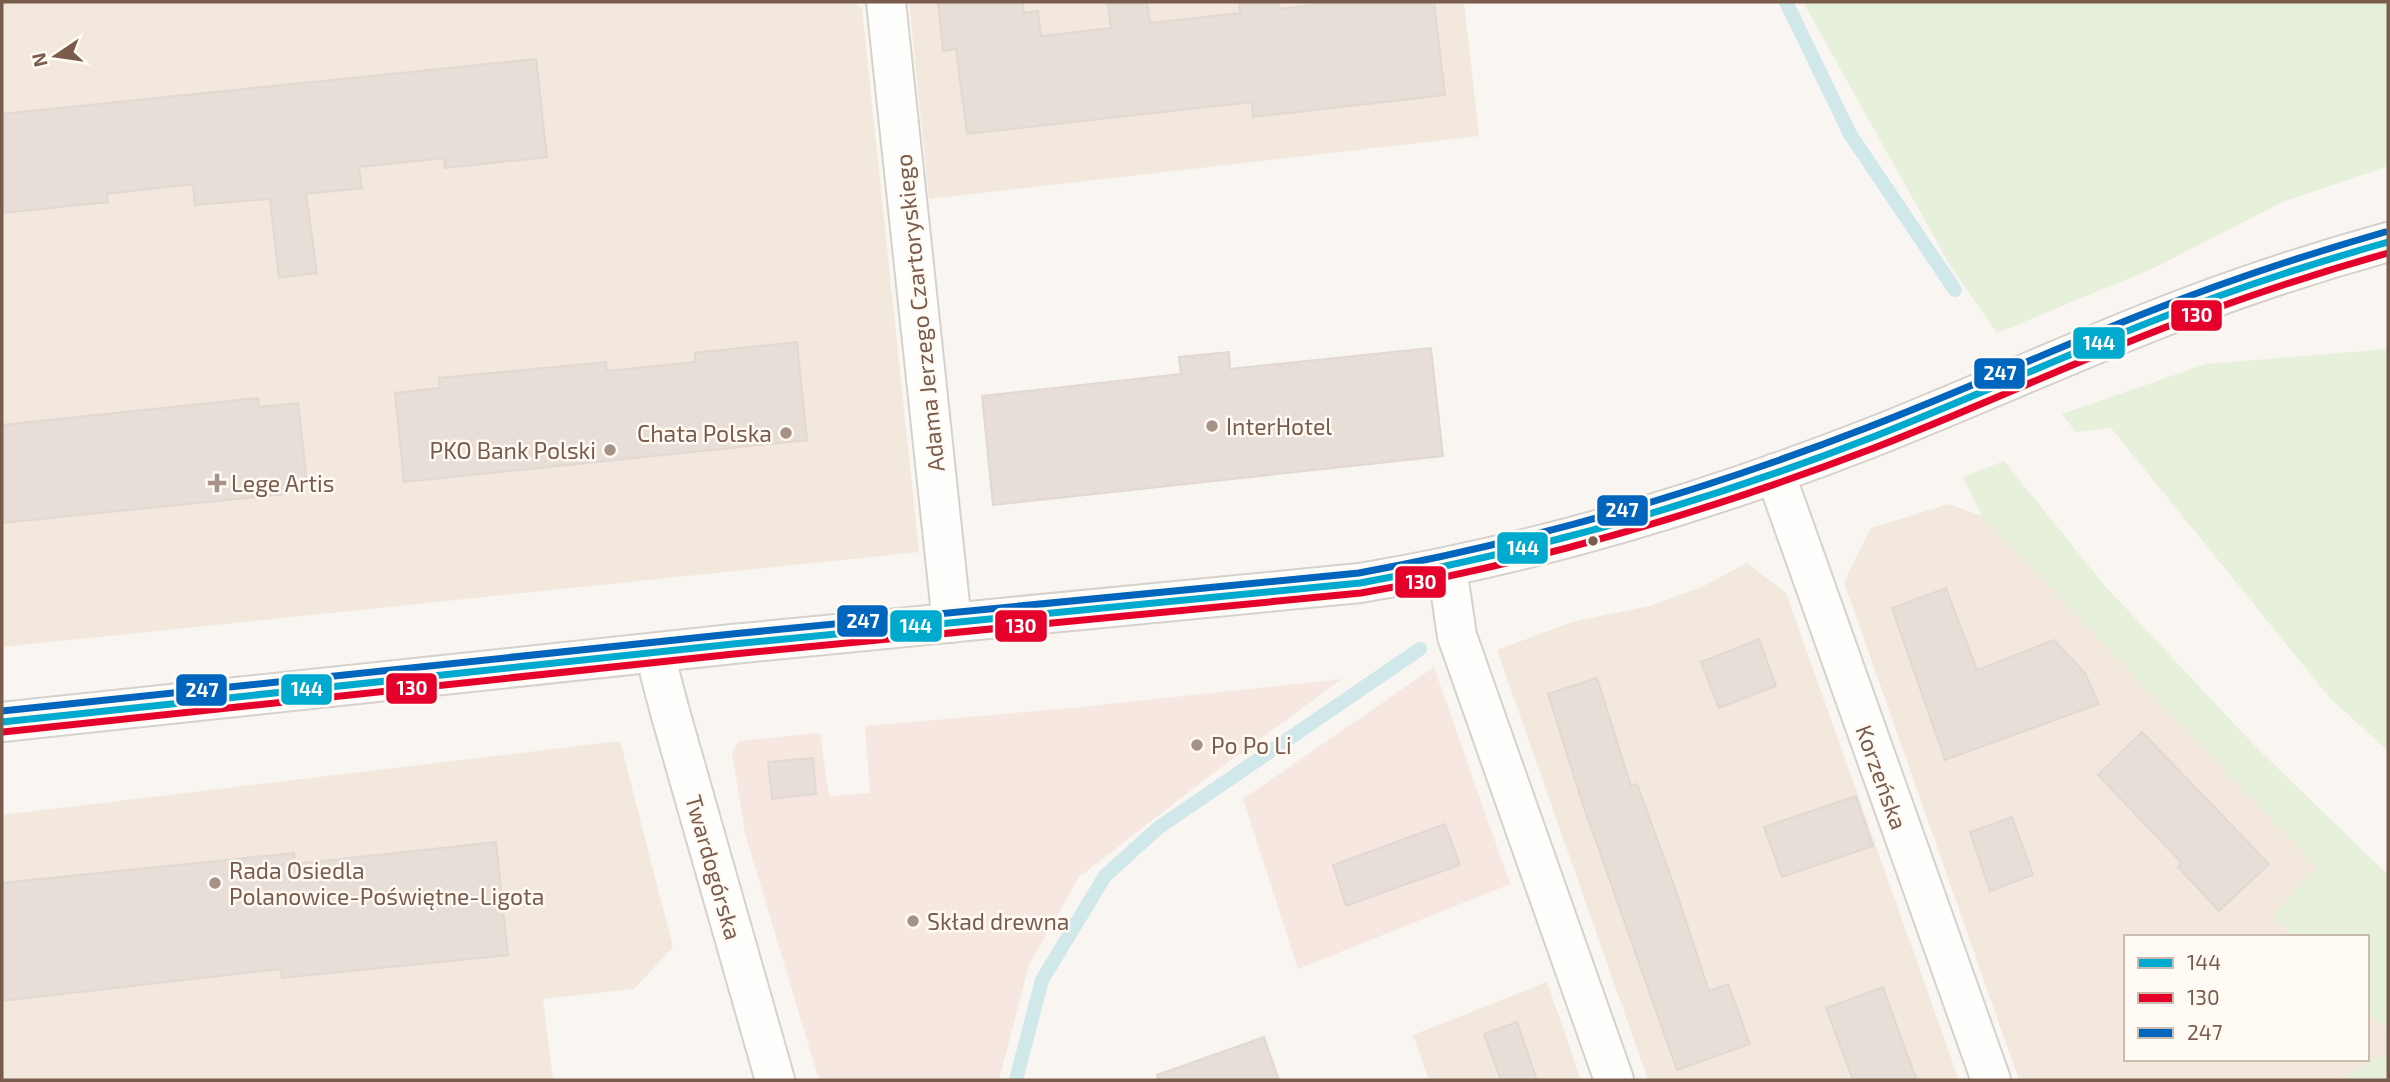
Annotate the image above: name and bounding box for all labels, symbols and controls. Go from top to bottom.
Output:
north arrow [21,21,91,91]
text: N [26,51,52,69]
street label: Adama Jerzego Czartoryskiego [888,153,950,473]
line badge: 130 [2170,299,2223,332]
text: 130 [2182,303,2212,326]
line badge: 144 [2072,326,2126,360]
text: 144 [2083,331,2115,354]
line badge: 247 [1973,357,2026,390]
text: 247 [1983,361,2017,384]
place label: InterHotel [1226,412,1332,440]
marker: InterHotel [1204,418,1220,434]
place label: Chata Polska [637,419,772,447]
marker: Chata Polska [778,425,794,441]
place label: PKO Bank Polski [430,436,596,464]
marker: PKO Bank Polski [602,442,618,458]
place label: Lege Artis [231,469,334,497]
marker: Lege Artis [209,475,225,491]
line badge: 247 [1596,494,1649,527]
text: 247 [1605,498,1639,521]
line badge: 144 [1496,531,1549,565]
unlabelled marker [1586,534,1600,548]
text: 144 [1507,536,1539,559]
line badge: 130 [1394,565,1447,599]
text: 130 [1406,570,1436,593]
line badge: 247 [836,604,889,638]
text: 247 [846,609,880,632]
line badge: 144 [889,609,943,643]
line badge: 130 [994,609,1048,643]
text: 144 [900,614,932,637]
text: 130 [1006,614,1036,637]
line badge: 130 [385,672,438,705]
line badge: 247 [175,673,228,707]
line badge: 144 [280,673,333,706]
text: 130 [397,676,427,699]
text: 144 [291,677,323,700]
text: 247 [185,678,219,701]
street label: Korzeńska [1850,721,1914,833]
place label: Po Po Li [1211,731,1292,759]
marker: Po Po Li [1189,737,1205,753]
street label: Twardogórska [680,791,748,943]
place label: Rada Osiedla Polanowice-Poświętne-Ligota [229,856,544,910]
marker: Rada Osiedla Polanowice-Poświętne-Ligota [207,875,223,891]
place label: Skład drewna [927,907,1070,935]
marker: Skład drewna [905,913,921,929]
legend [2124,935,2369,1061]
text: 144 [2187,949,2221,974]
text: 130 [2187,984,2220,1009]
text: 247 [2187,1019,2223,1044]

